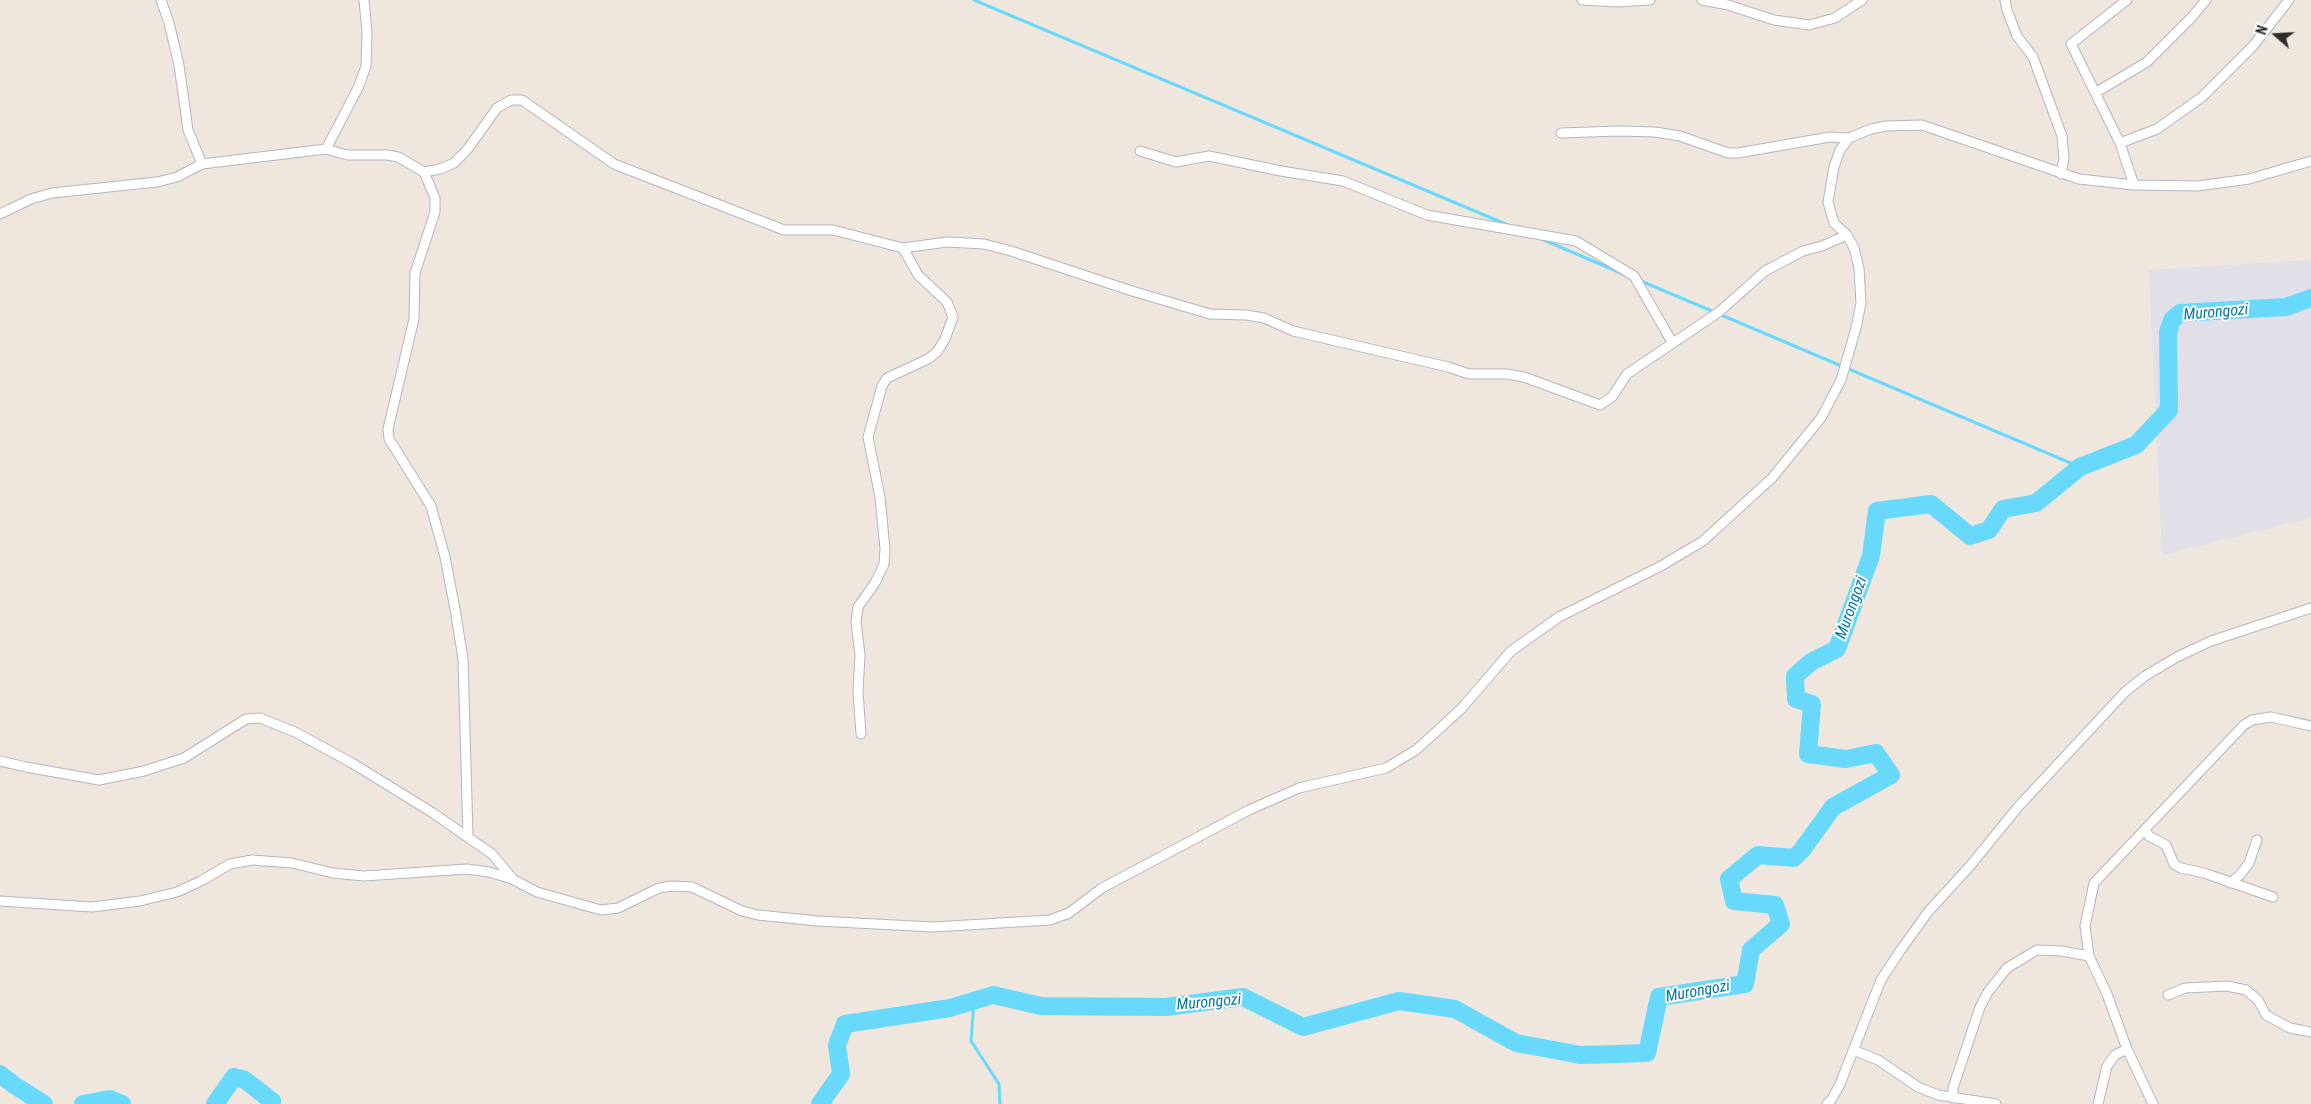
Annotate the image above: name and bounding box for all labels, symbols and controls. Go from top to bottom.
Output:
north arrow [2251,10,2301,60]
text: N [2253,23,2271,37]
water label: Murongozi [2183,301,2249,325]
water label: Murongozi [1832,574,1872,642]
water label: Murongozi [1664,977,1732,1007]
water label: Murongozi [1176,991,1242,1015]

